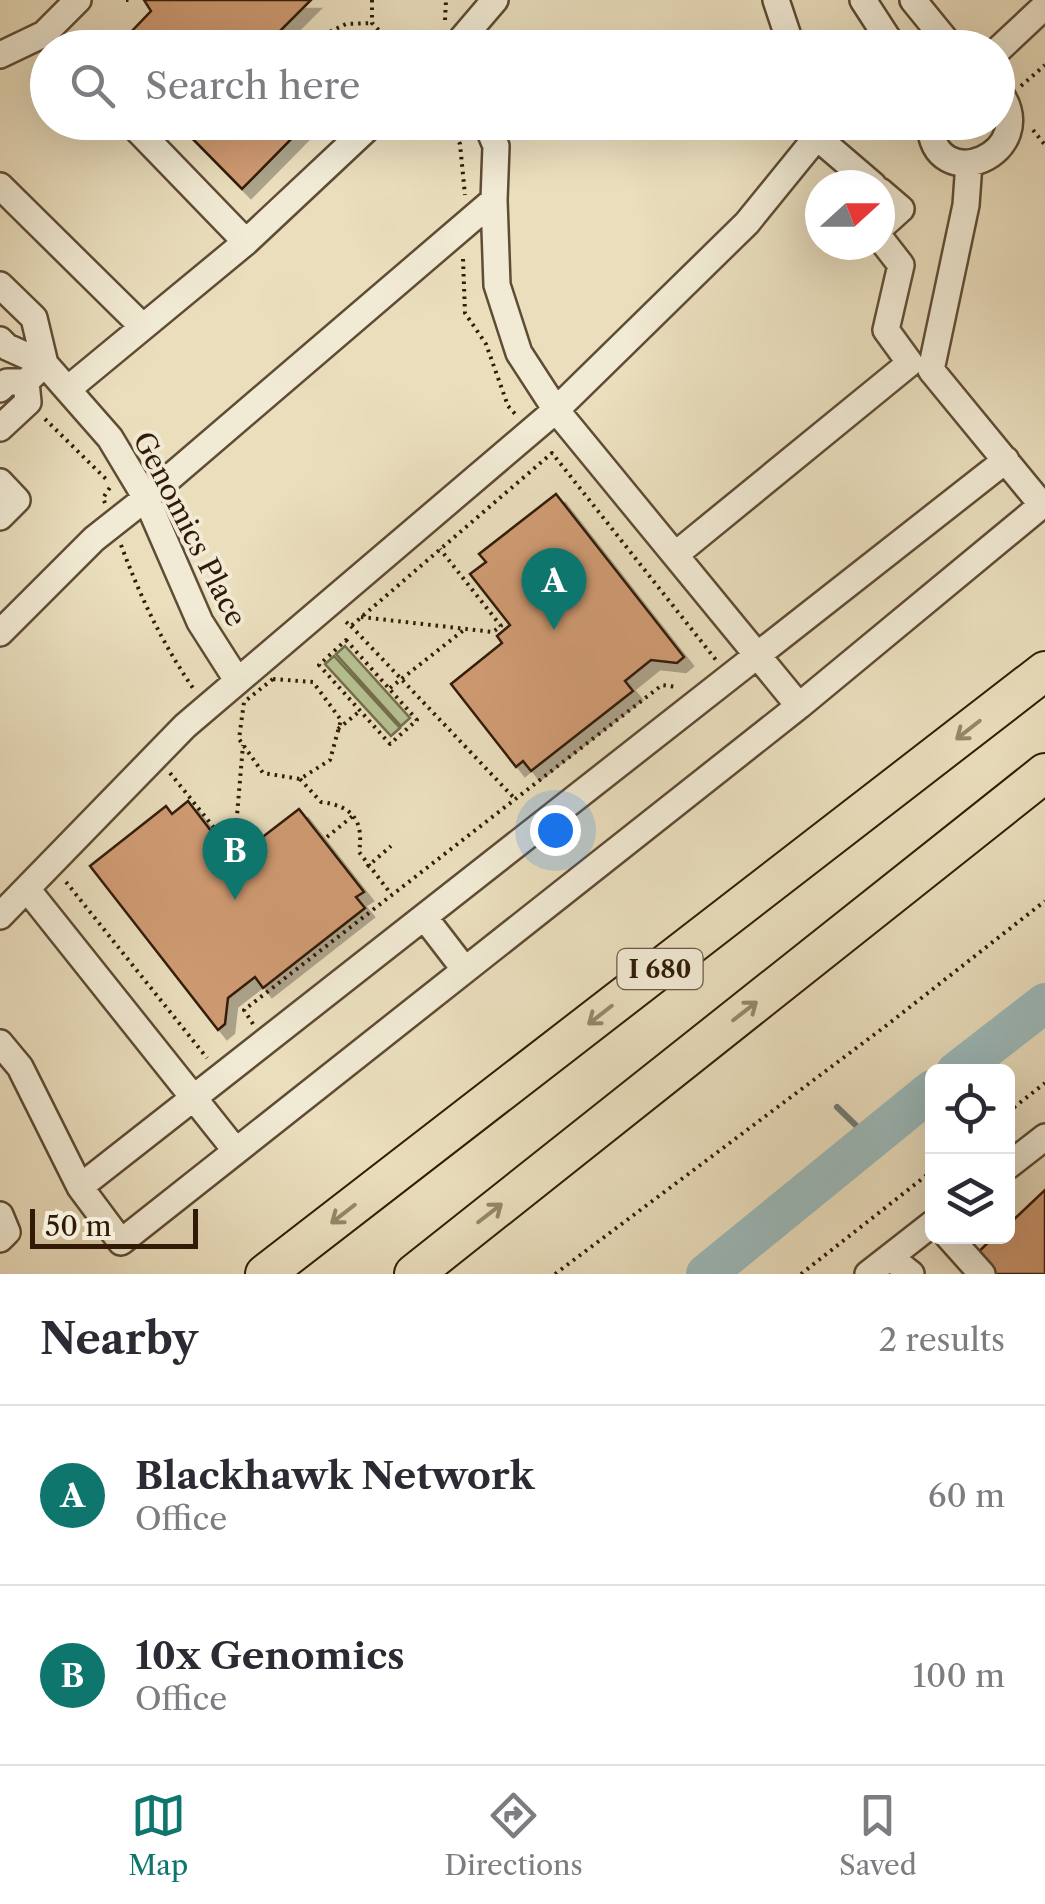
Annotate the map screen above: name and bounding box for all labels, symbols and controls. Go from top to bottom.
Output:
search box [30,30,1015,140]
icon: search [65,58,120,113]
text: Search here [145,62,360,109]
north arrow [805,170,895,260]
street label: Genomics Place [126,426,254,632]
pin: A [522,548,586,630]
one-way arrow [955,720,982,741]
your location [530,805,581,856]
pin: B [202,818,268,900]
road number: I 680 [618,949,702,989]
one-way arrow [731,1000,757,1022]
one-way arrow [587,1004,614,1025]
map controls [925,1064,1015,1244]
button: locate [925,1064,1015,1154]
button: layers [925,1154,1015,1244]
one-way arrow [330,1203,357,1224]
one-way arrow [476,1203,503,1224]
scale bar [30,1204,198,1248]
text: 50 m [45,1209,112,1243]
text: Nearby [40,1313,198,1365]
text: 2 results [879,1320,1005,1359]
text: Blackhawk Network [135,1452,535,1499]
text: A [60,1476,85,1515]
text: 60 m [928,1476,1005,1515]
text: Office [135,1499,227,1538]
text: 10x Genomics [135,1632,405,1679]
text: B [61,1656,84,1695]
text: 100 m [913,1656,1005,1695]
text: Office [135,1679,227,1718]
tab: Map [128,1788,188,1882]
tab: Directions [444,1788,583,1882]
tab: Saved [839,1788,917,1882]

